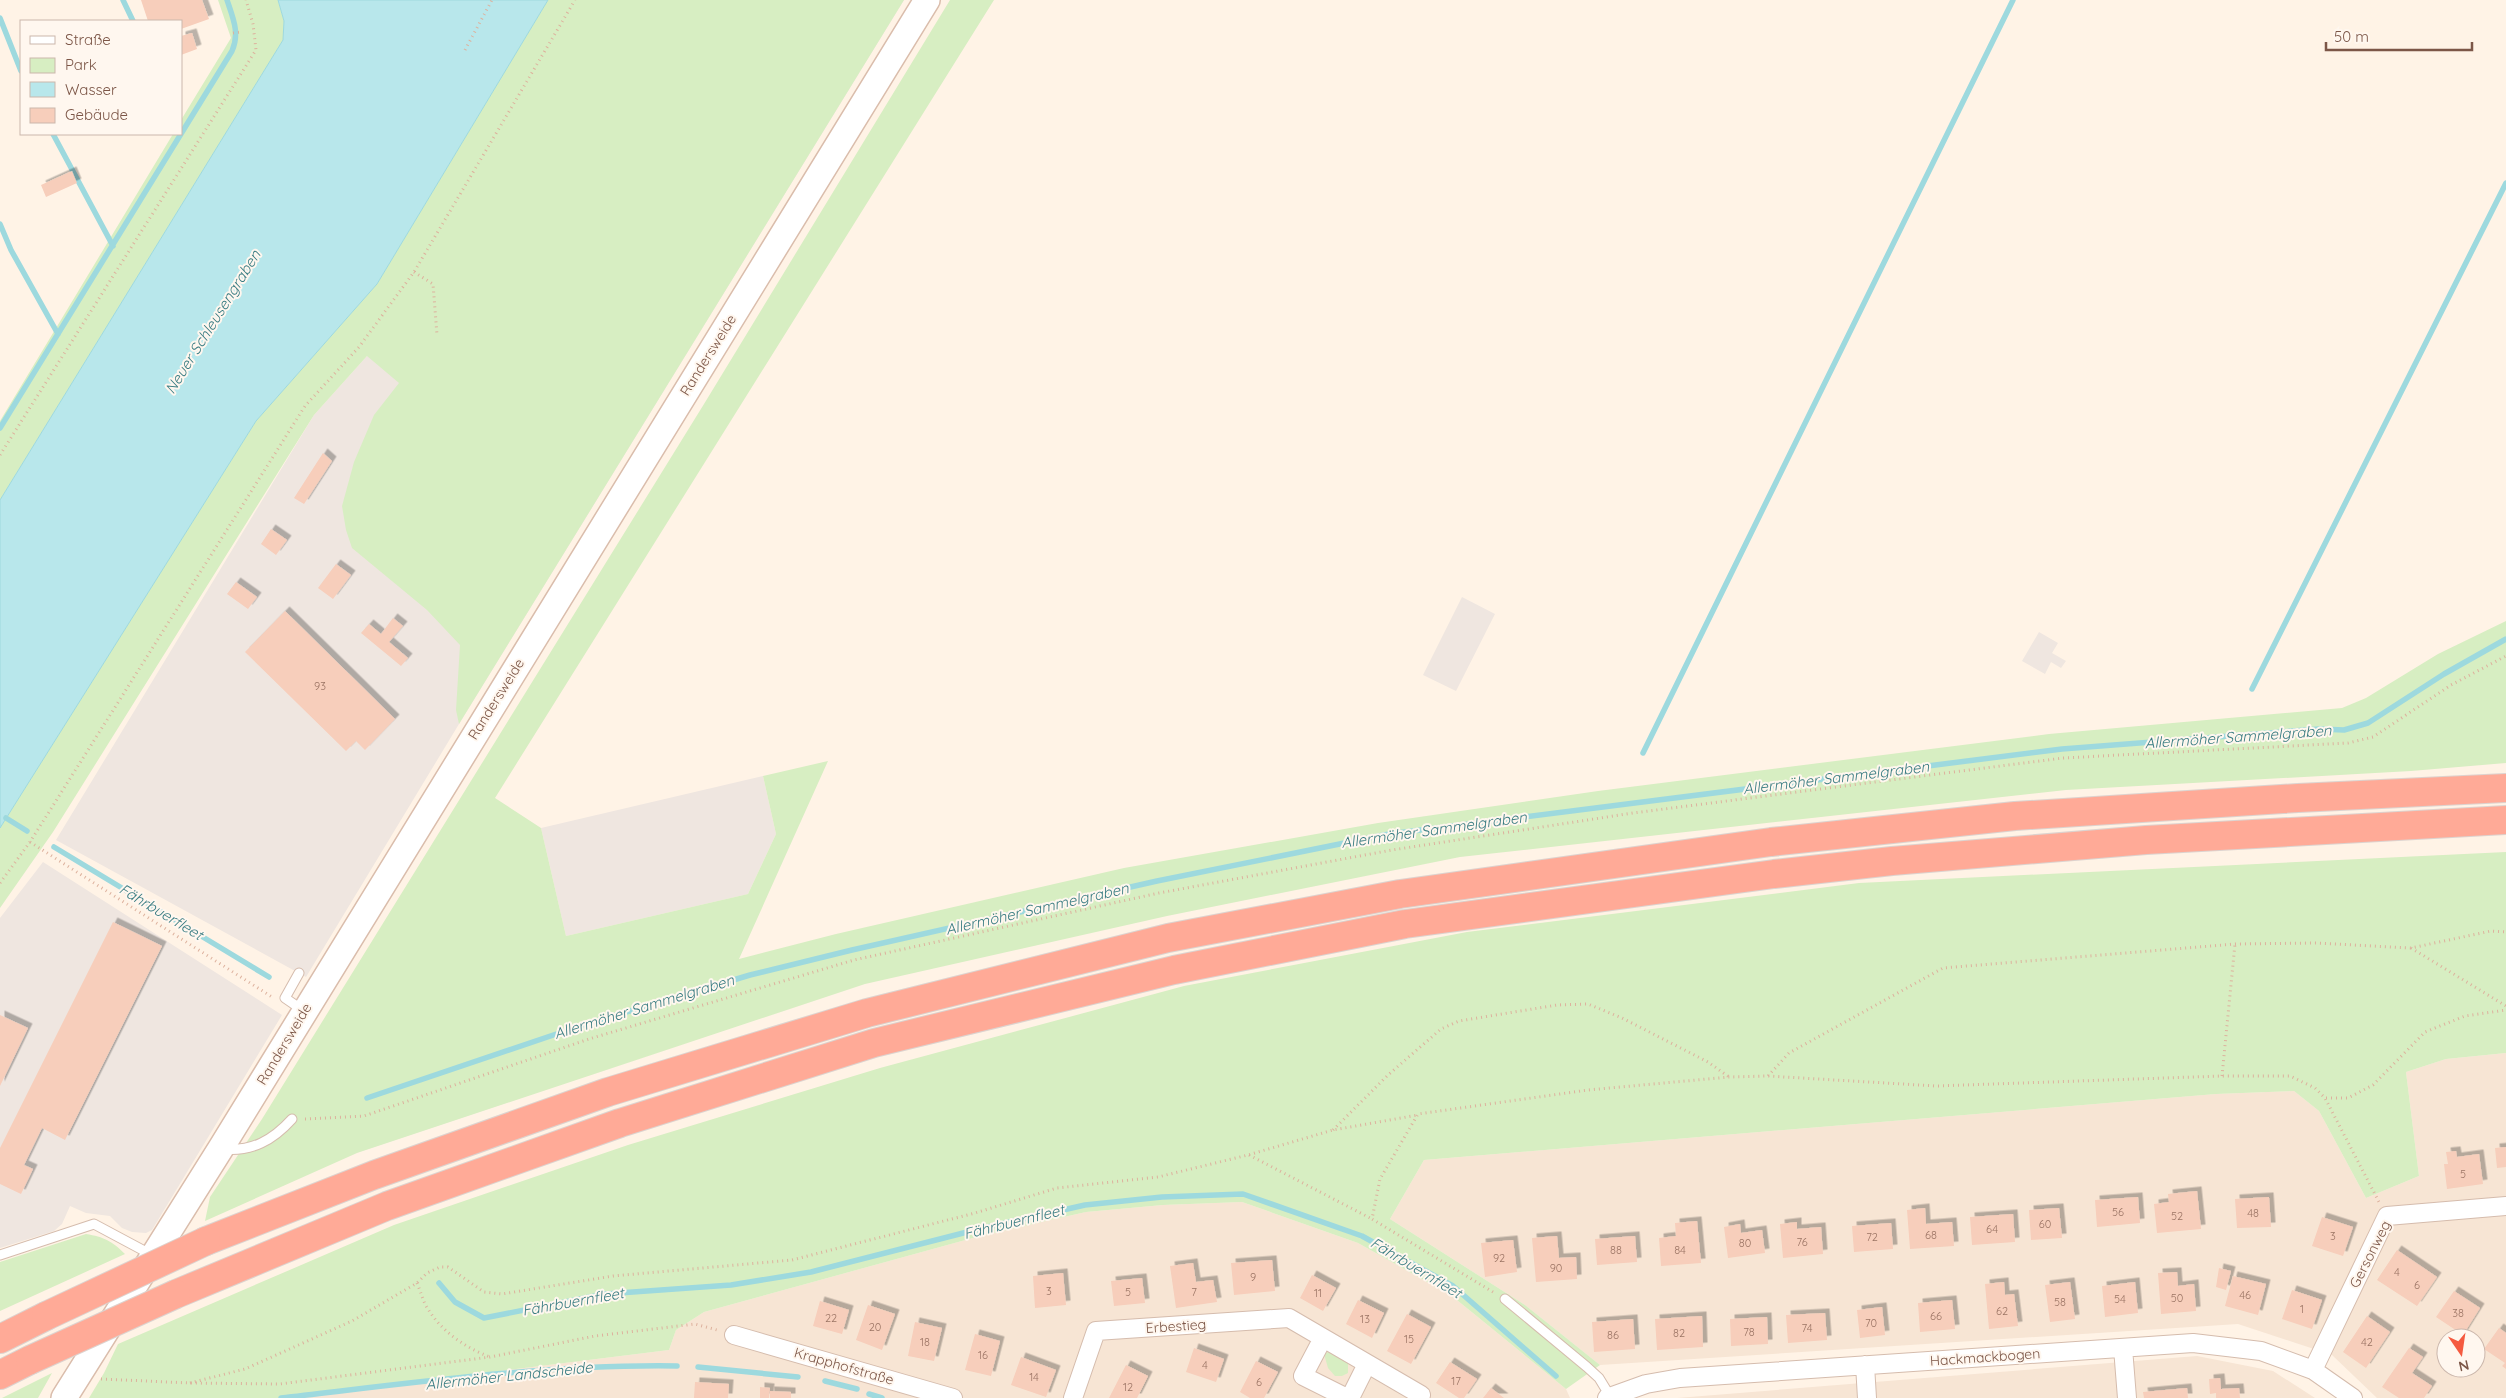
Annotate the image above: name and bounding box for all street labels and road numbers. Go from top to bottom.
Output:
street label: Randersweide [676,311,740,399]
street label: Randersweide [464,655,528,743]
street label: Randersweide [253,1000,315,1088]
street label: Gersonweg [2345,1217,2395,1291]
street label: Erbestieg [1145,1315,1207,1337]
street label: Krapphofstraße [792,1343,896,1389]
street label: Hackmackbogen [1929,1344,2041,1370]

